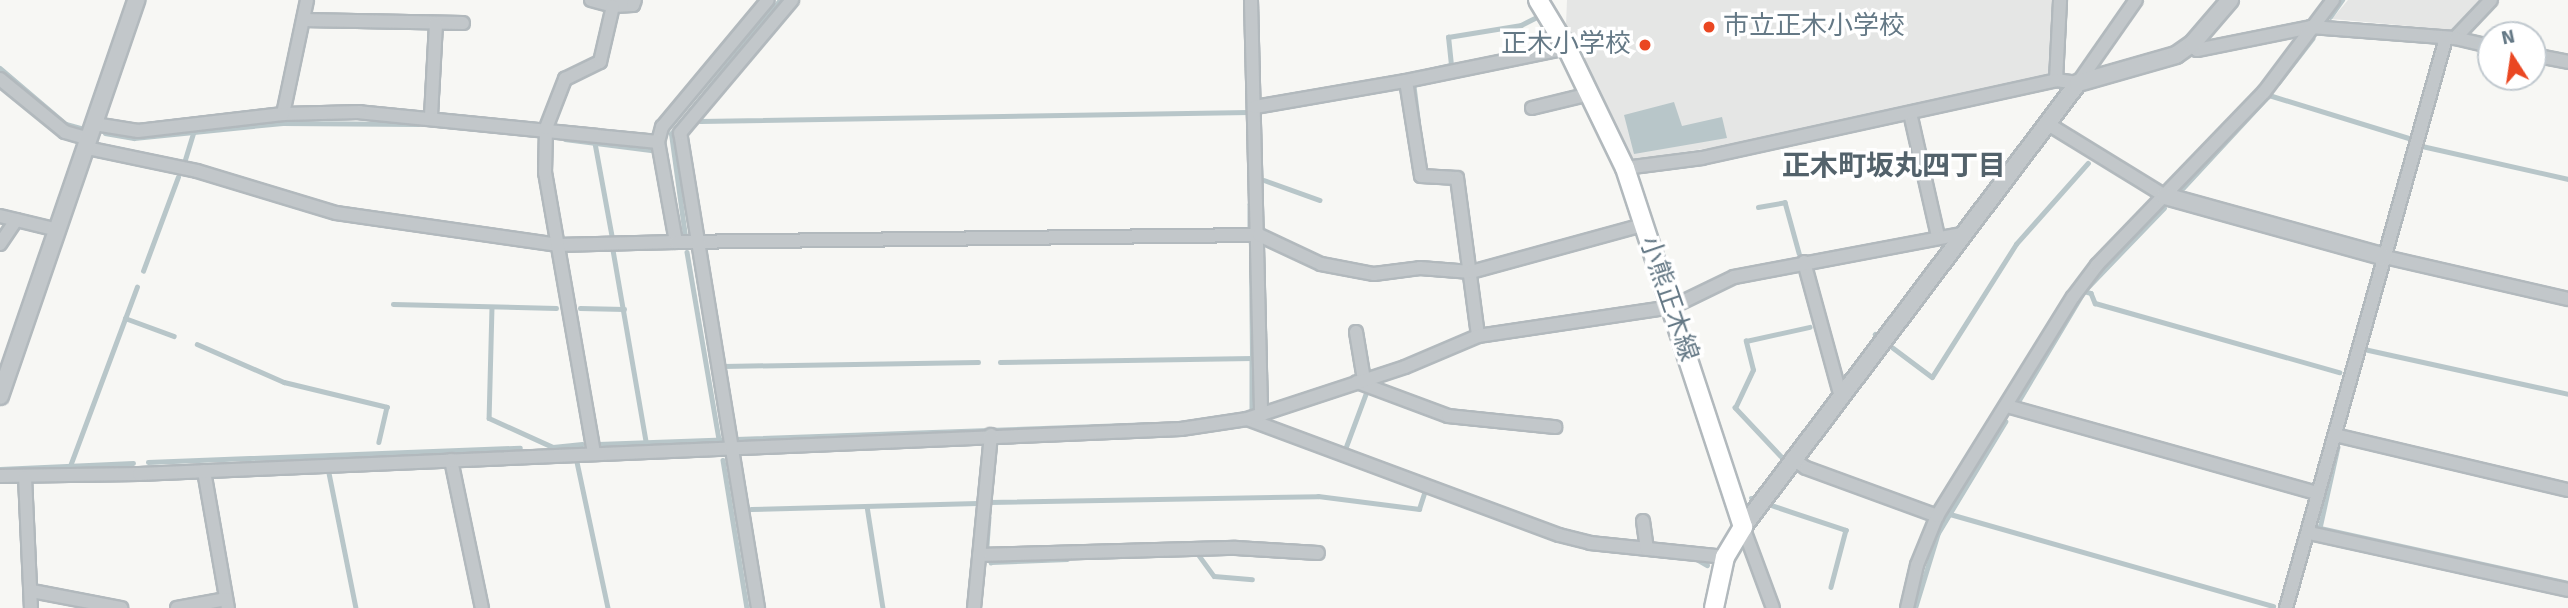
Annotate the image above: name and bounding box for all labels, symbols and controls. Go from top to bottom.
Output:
place label: 市立正木小学校 [1723,11,1905,43]
marker: 市立正木小学校 [1701,19,1717,35]
north arrow [2477,21,2547,91]
text: N [2499,24,2517,51]
place label: 正木小学校 [1501,29,1631,61]
marker: 正木小学校 [1637,37,1653,53]
district label: 正木町坂丸四丁目 [1782,149,2006,183]
street label: 小熊正木線 [1632,232,1704,366]

